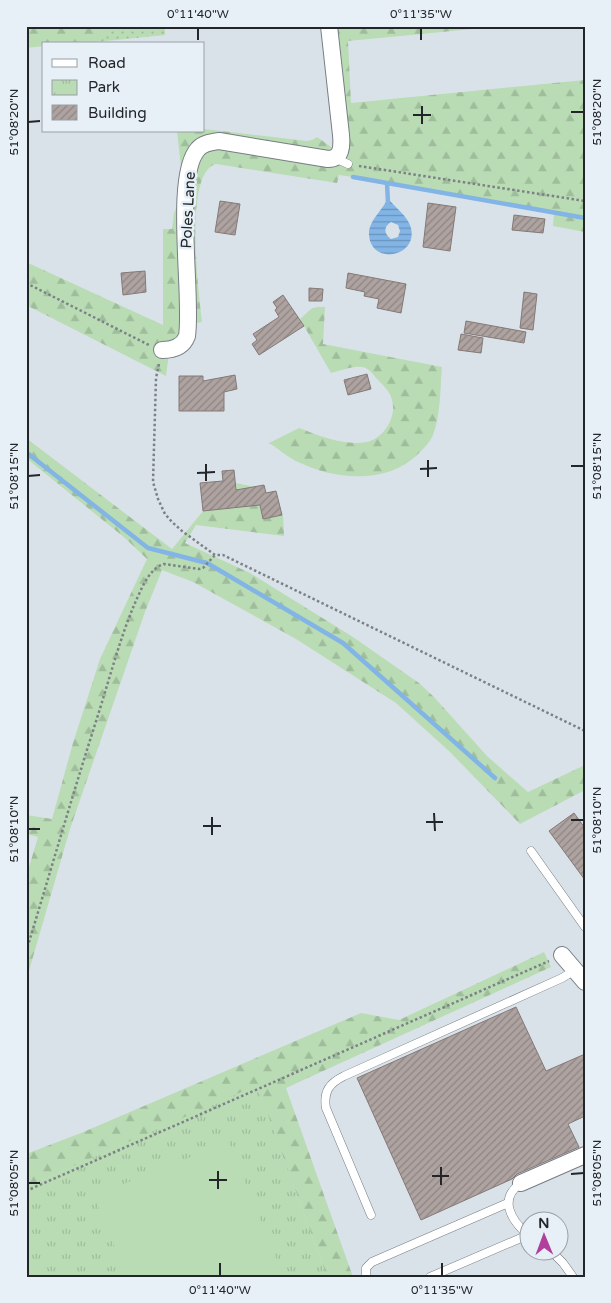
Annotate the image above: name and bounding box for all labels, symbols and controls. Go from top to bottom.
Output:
text: 0°11'40"W [167,7,229,21]
text: 0°11'35"W [390,7,452,21]
legend [42,42,205,132]
text: Road [88,54,126,72]
text: Park [88,78,120,96]
text: 51°08'20"N [590,79,604,146]
text: 51°08'20"N [7,89,21,156]
text: Building [88,104,147,122]
street label: Poles Lane [177,171,199,249]
text: 51°08'15"N [590,433,604,500]
text: 51°08'15"N [7,443,21,510]
text: 51°08'10"N [590,787,604,854]
text: 51°08'10"N [7,796,21,863]
text: 51°08'05"N [590,1140,604,1207]
text: 51°08'05"N [7,1150,21,1217]
north arrow [518,1210,568,1260]
text: N [538,1215,550,1232]
text: 0°11'40"W [189,1283,251,1297]
text: 0°11'35"W [411,1283,473,1297]

